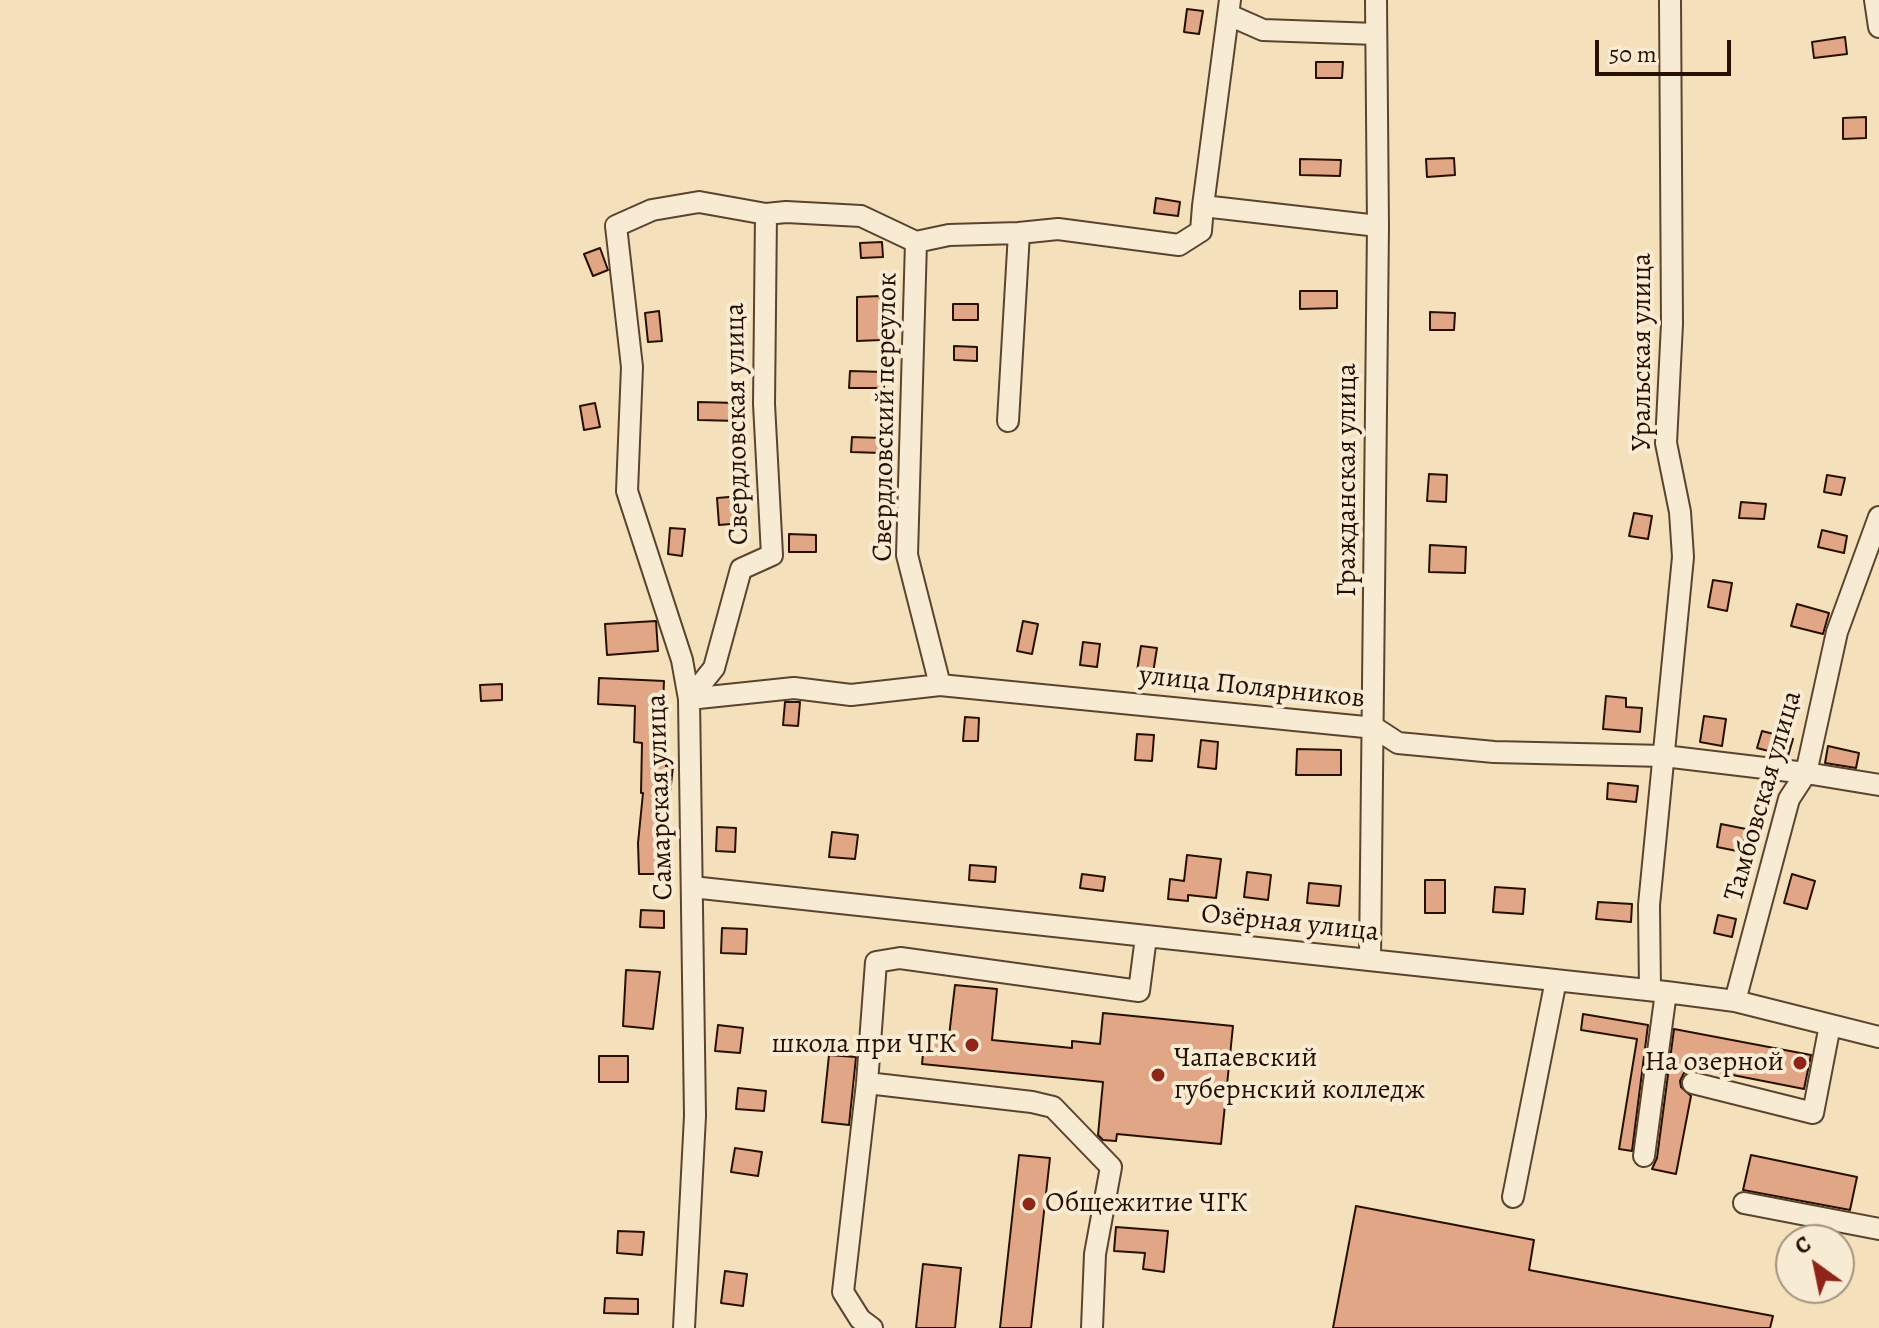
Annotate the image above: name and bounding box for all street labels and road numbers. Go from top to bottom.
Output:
street label: Уральская улица [1626,253,1660,451]
street label: Свердловский переулок [867,272,905,562]
street label: Свердловская улица [719,302,757,546]
street label: Гражданская улица [1331,363,1365,597]
street label: улица Полярников [1137,659,1367,717]
street label: Тамбовская улица [1718,687,1810,905]
street label: Самарская улица [641,693,681,901]
street label: Озёрная улица [1199,898,1381,950]

